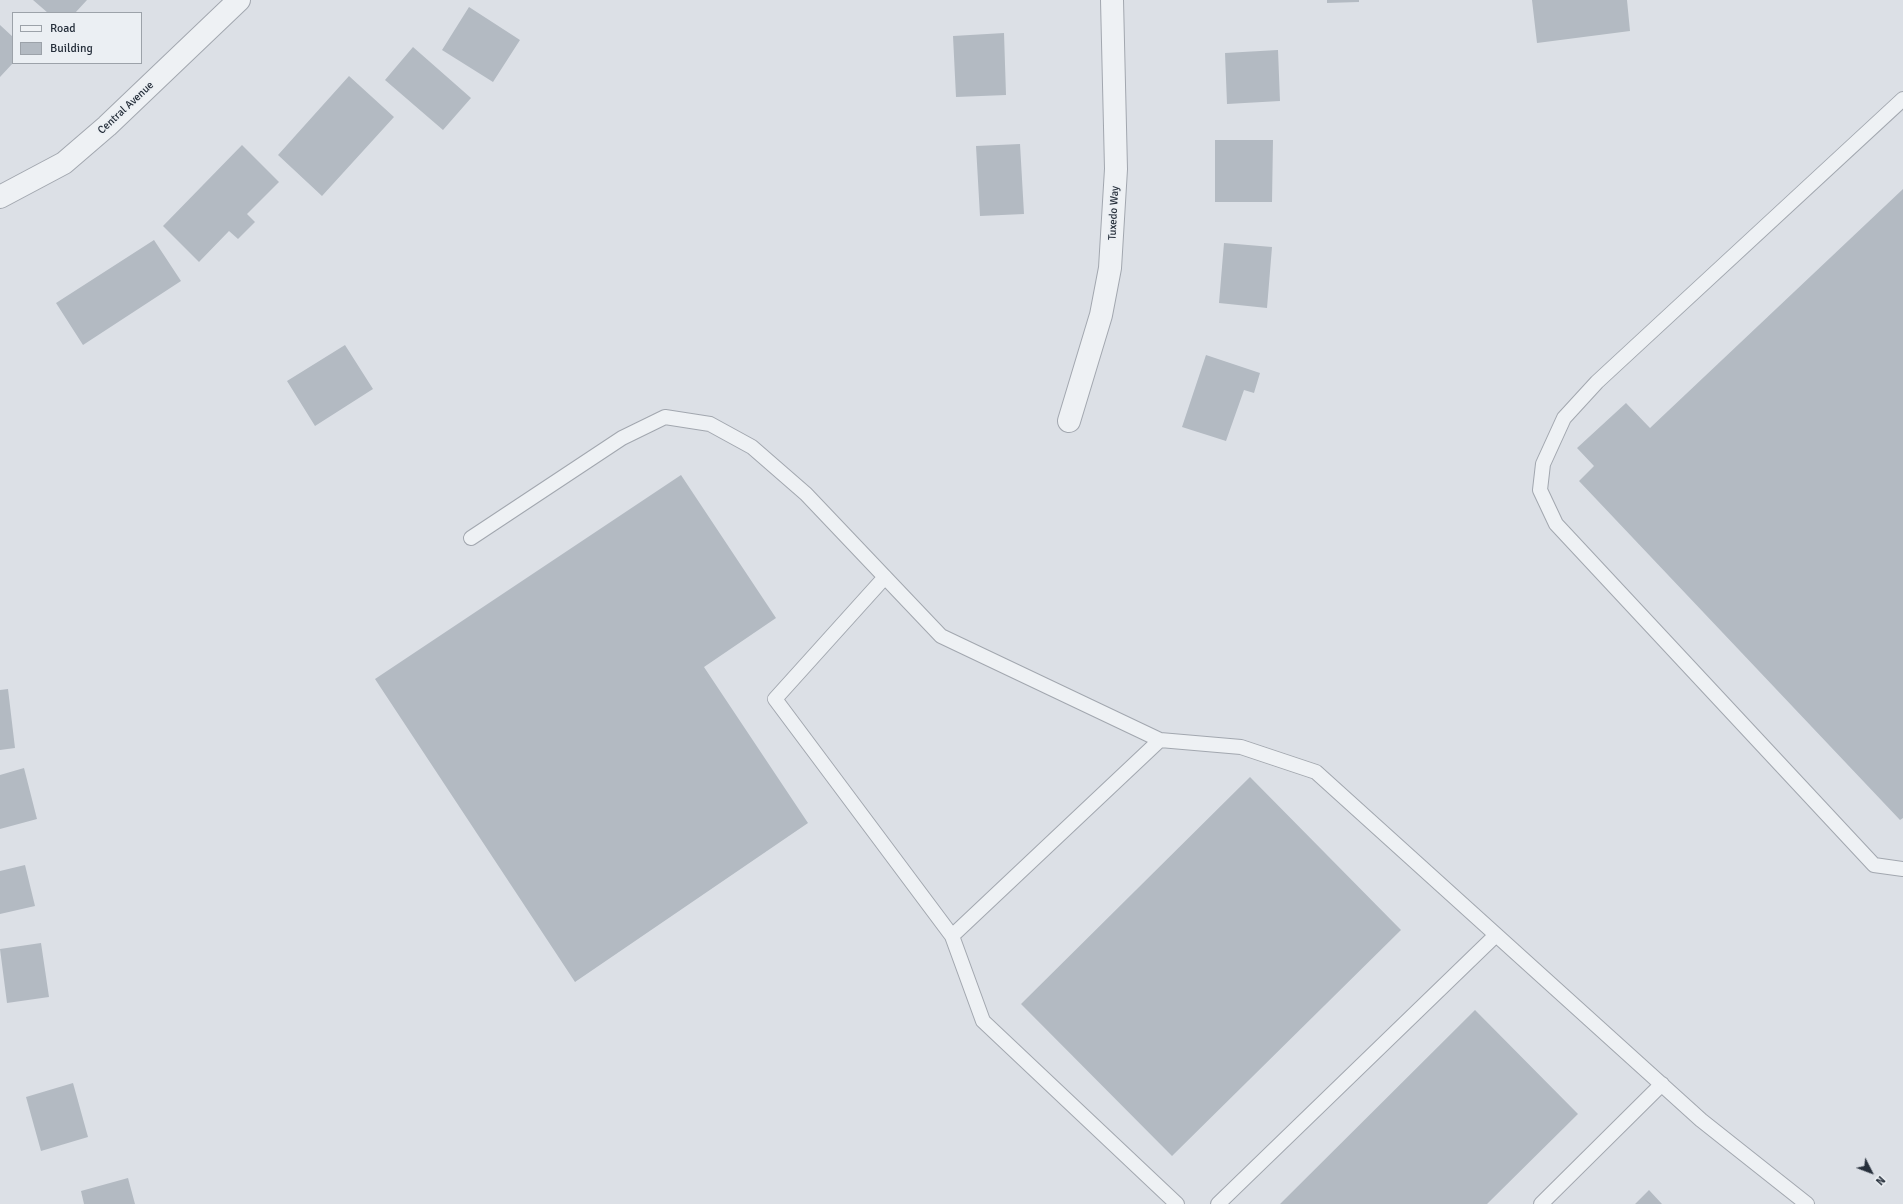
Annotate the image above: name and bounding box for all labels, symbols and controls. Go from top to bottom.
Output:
legend [12,12,142,64]
text: Road [50,21,76,36]
text: Building [50,41,93,56]
street label: Central Avenue [95,79,157,137]
street label: Tuxedo Way [1106,186,1122,240]
north arrow [1851,1152,1891,1192]
text: N [1873,1173,1888,1188]

